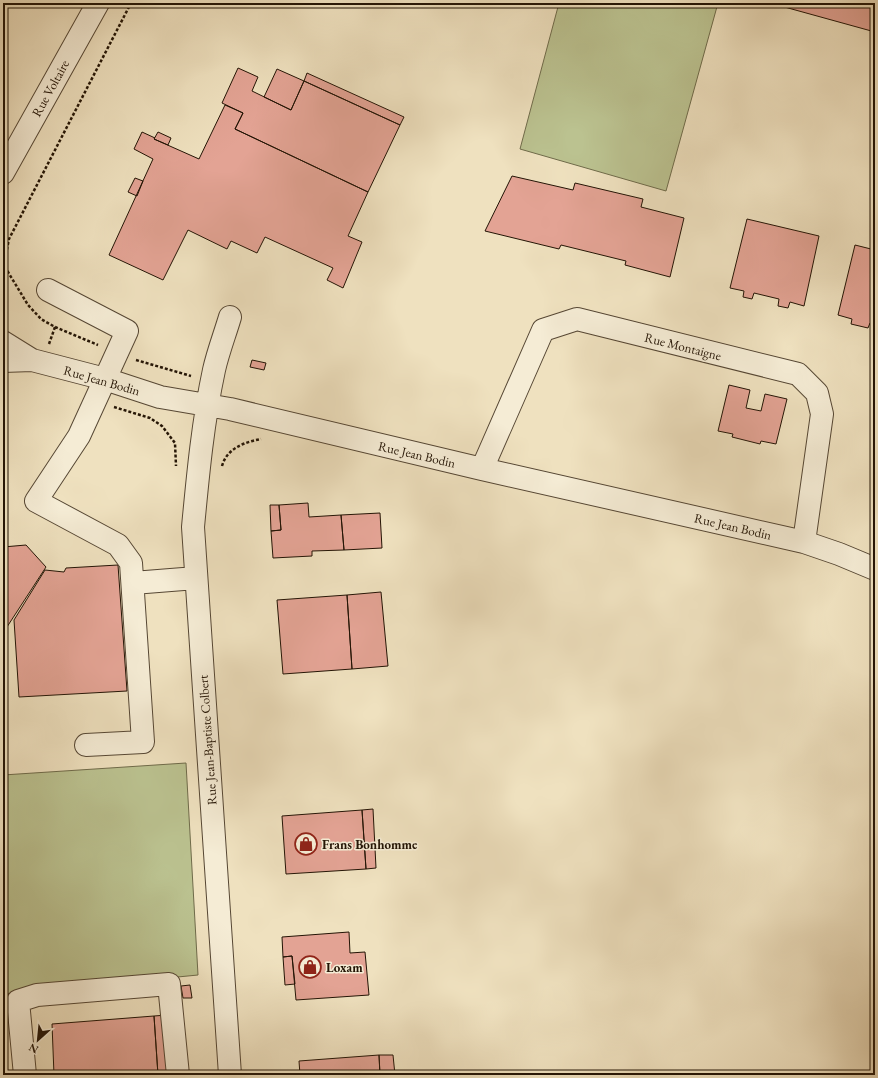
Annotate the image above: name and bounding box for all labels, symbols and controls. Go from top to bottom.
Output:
street label: Rue Voltaire [28,57,73,120]
street label: Rue Montaigne [643,329,723,364]
street label: Rue Jean Bodin [62,361,142,400]
street label: Rue Jean Bodin [377,437,457,472]
street label: Rue Jean Bodin [693,509,773,544]
street label: Rue Jean-Baptiste Colbert [194,674,221,806]
shop icon: Frans Bonhomme [293,831,319,857]
place label: Frans Bonhomme [322,836,418,853]
shop icon: Loxam [297,954,323,980]
place label: Loxam [326,959,363,976]
north arrow [18,1020,58,1060]
text: N [26,1041,41,1057]

